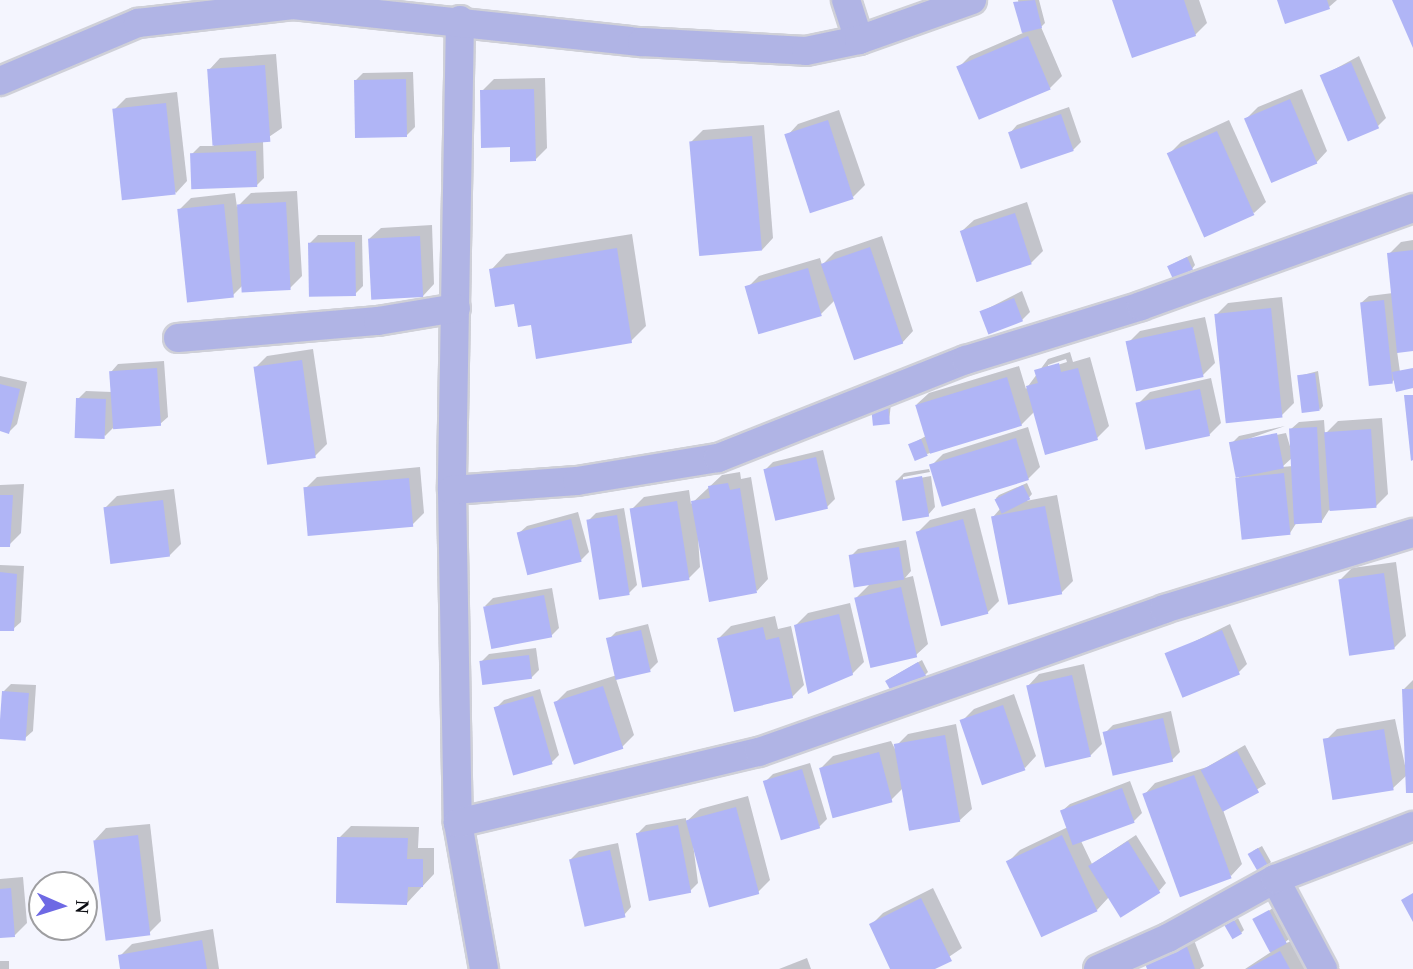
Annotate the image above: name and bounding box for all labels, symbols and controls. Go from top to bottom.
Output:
north arrow [28,871,98,941]
text: N [72,900,93,914]

